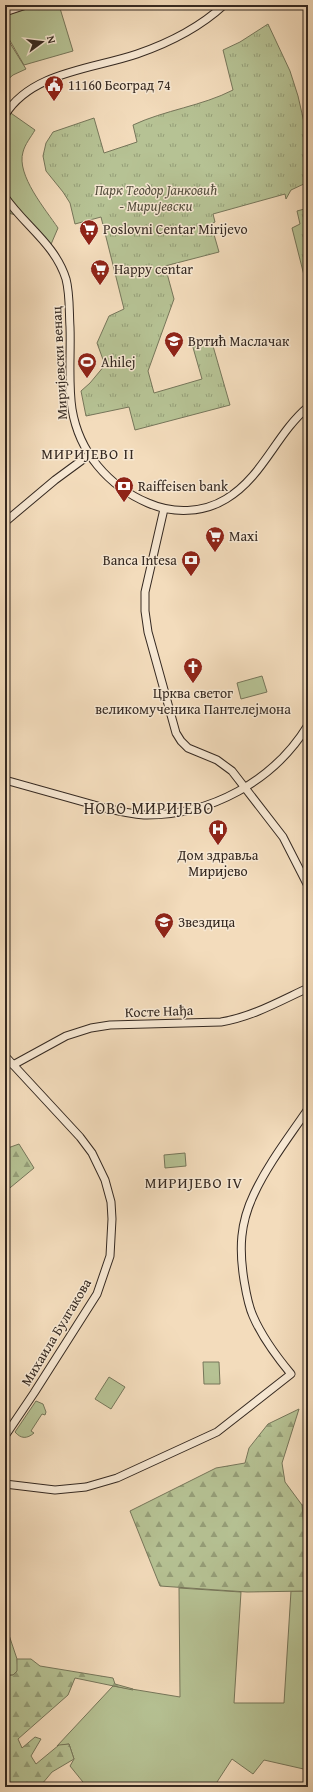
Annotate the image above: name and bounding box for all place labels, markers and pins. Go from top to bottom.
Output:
public building icon: 11160 Београд 74 [43,74,65,102]
place label: 11160 Београд 74 [68,75,171,95]
supermarket icon: Poslovni Centar Mirijevo [78,218,100,246]
place label: Poslovni Centar Mirijevo [103,219,248,239]
supermarket icon: Happy centar [89,258,111,286]
place label: Happy centar [114,259,193,279]
school or university icon: Вртић Маслачак [163,330,185,358]
place label: Вртић Маслачак [188,331,290,351]
sports icon: Ahilej [76,351,98,379]
place label: Ahilej [101,352,136,372]
bank icon: Raiffeisen bank [113,475,135,503]
place label: Raiffeisen bank [138,476,229,496]
supermarket icon: Maxi [204,525,226,553]
place label: Maxi [229,526,258,546]
bank icon: Banca Intesa [180,549,202,577]
place label: Banca Intesa [103,550,177,570]
church icon: Црква светог великомученика Пантелејмона [182,656,204,684]
place label: Црква светог великомученика Пантелејмона [95,683,291,719]
hospital icon: Дом здравља Миријево [207,818,229,846]
place label: Дом здравља Миријево [177,845,259,881]
school or university icon: Звездица [153,911,175,939]
place label: Звездица [178,912,236,932]

